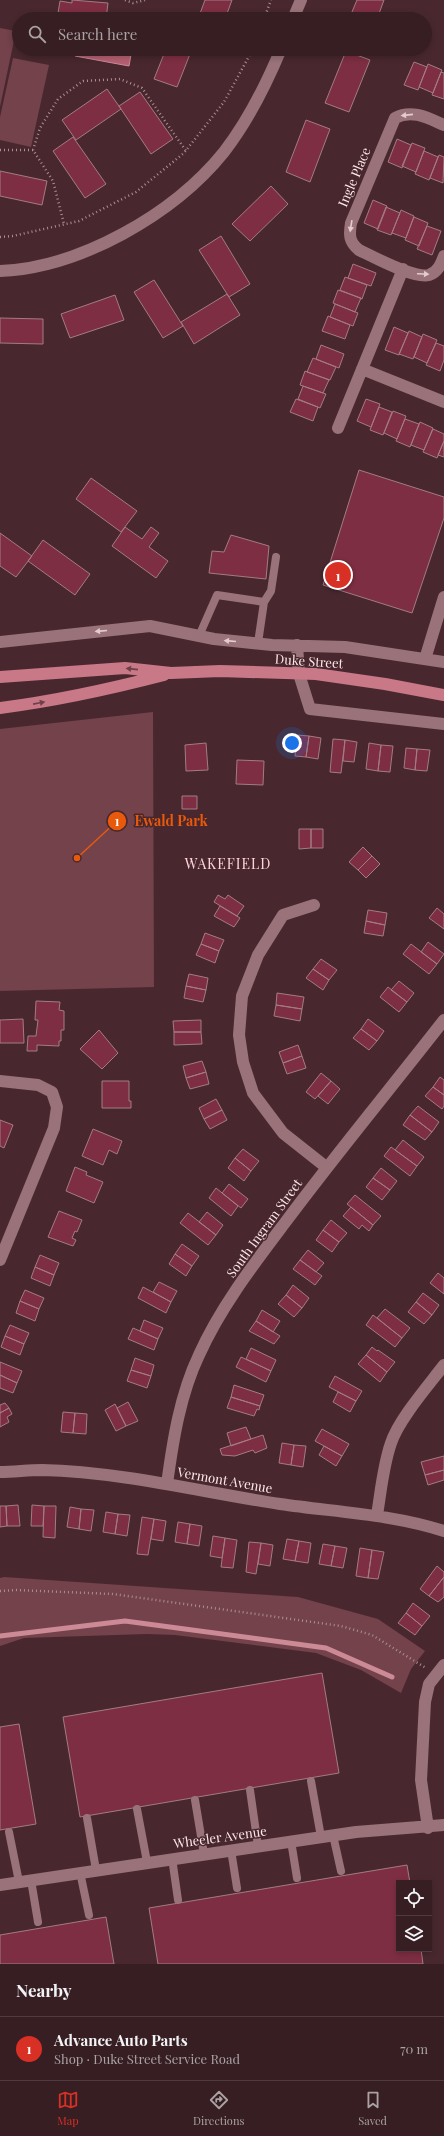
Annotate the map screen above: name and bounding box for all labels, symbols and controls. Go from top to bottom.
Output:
search box [12,12,432,56]
icon: search [26,23,48,45]
text: Search here [58,24,137,44]
one-way arrow [401,112,413,118]
street label: Ingle Place [333,144,374,209]
one-way arrow [348,220,354,232]
one-way arrow [417,271,429,278]
pin: 1 [325,560,351,590]
one-way arrow [95,627,107,634]
one-way arrow [224,637,236,644]
street label: Duke Street [274,650,344,671]
one-way arrow [126,666,138,672]
one-way arrow [32,699,45,705]
your location [282,733,302,753]
callout: Ewald Park [107,808,216,834]
text: Ewald Park [134,811,208,830]
text: 1 [115,813,120,829]
district label: WAKEFIELD [184,854,271,873]
street label: South Ingram Street [222,1175,305,1280]
street label: Vermont Avenue [175,1463,274,1496]
street label: Wheeler Avenue [171,1821,268,1852]
map controls [396,1880,432,1952]
button: locate [396,1880,432,1916]
button: layers [396,1916,432,1952]
text: Nearby [16,1979,71,2001]
text: Advance Auto Parts [54,2030,188,2050]
text: 1 [27,2040,31,2057]
text: 70 m [400,2040,428,2057]
text: Shop · Duke Street Service Road [54,2050,240,2067]
tab: Map [57,2089,79,2128]
tab: Directions [193,2089,244,2128]
tab: Saved [358,2089,387,2128]

